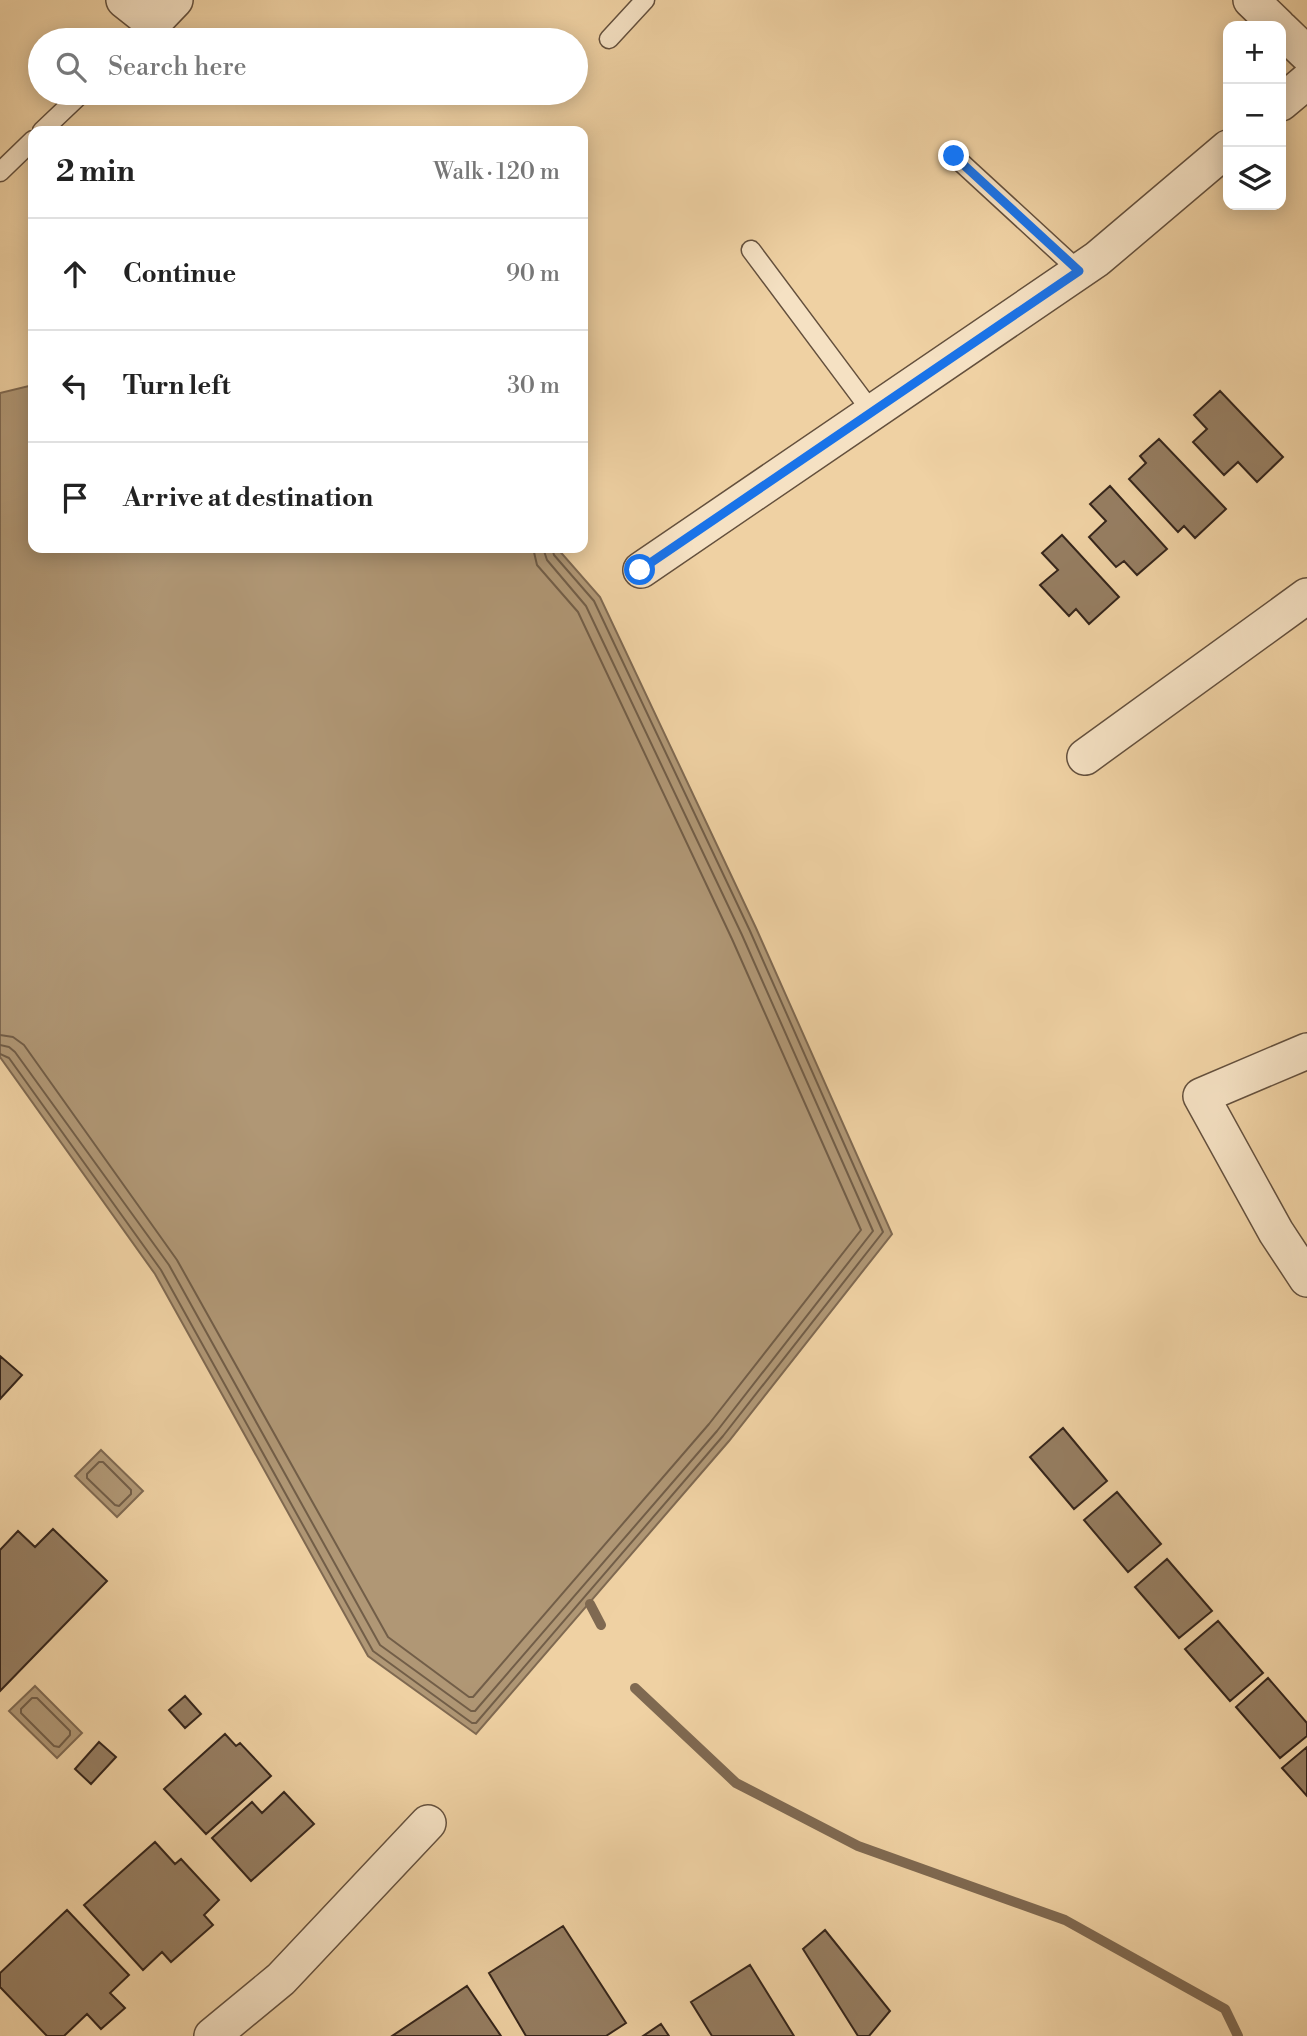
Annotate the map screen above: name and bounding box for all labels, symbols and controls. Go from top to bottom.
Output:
map controls [1223,21,1286,210]
button: + [1223,21,1286,84]
search box [28,28,588,105]
icon: search [52,48,90,86]
text: Search here [108,51,247,83]
button: − [1223,84,1286,147]
route end [938,140,969,171]
button: layers [1223,147,1286,210]
text: 2 min [56,153,135,191]
text: Walk · 120 m [433,158,560,186]
icon: ahead [56,255,94,293]
text: Continue [123,258,236,290]
text: 90 m [506,260,560,288]
icon: left [56,367,94,405]
text: Turn left [123,370,231,402]
text: 30 m [507,372,560,400]
icon: arrive [56,479,94,517]
text: Arrive at destination [123,482,373,514]
route start [624,554,655,585]

